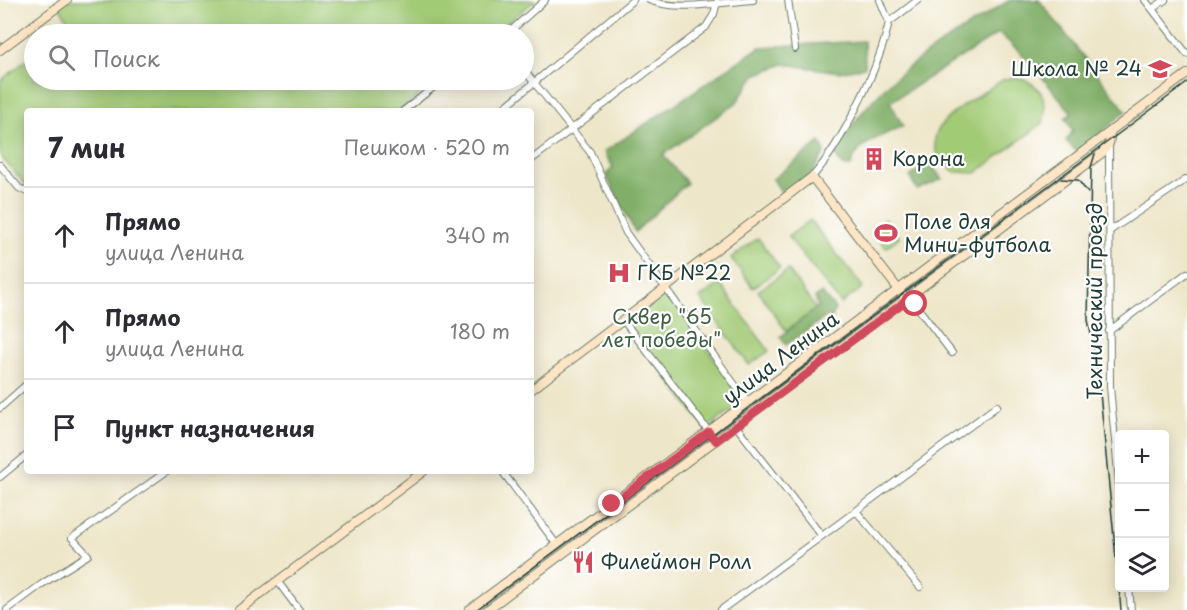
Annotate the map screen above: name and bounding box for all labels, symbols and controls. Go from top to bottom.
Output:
search box [24,24,534,90]
icon: search [45,41,78,74]
text: Поиск [93,41,160,74]
place label: Школа № 24 [1011,53,1142,83]
school or university icon: Школа № 24 [1147,56,1173,82]
text: 7 мин [48,128,126,167]
text: Пешком · 520 m [344,132,510,162]
place label: Корона [892,143,965,173]
building icon: Корона [861,146,887,172]
street label: Технический проезд [1079,202,1109,400]
text: Прямо [105,204,180,237]
place label: Поле для Мини-футбола [904,206,1051,259]
icon: ahead [48,219,81,252]
text: 340 m [445,220,510,250]
sports icon: Поле для Мини-футбола [873,220,899,246]
text: улица Ленина [105,237,244,267]
place label: ГКБ №22 [637,257,731,287]
hospital icon: ГКБ №22 [606,260,632,286]
route start [901,290,927,316]
text: Прямо [105,300,180,333]
park label: Сквер "65 лет победы" [602,301,721,354]
street label: улица Ленина [716,303,845,411]
icon: ahead [48,315,81,348]
text: 180 m [450,316,510,346]
text: улица Ленина [105,333,244,363]
icon: arrive [48,411,81,444]
text: Пункт назначения [105,411,315,444]
map controls [1115,430,1169,592]
button: + [1115,430,1169,484]
button: − [1115,484,1169,538]
route end [598,490,624,516]
button: layers [1115,538,1169,592]
place label: Филеймон Ролл [601,546,752,576]
restaurant icon: Филеймон Ролл [570,549,596,575]

